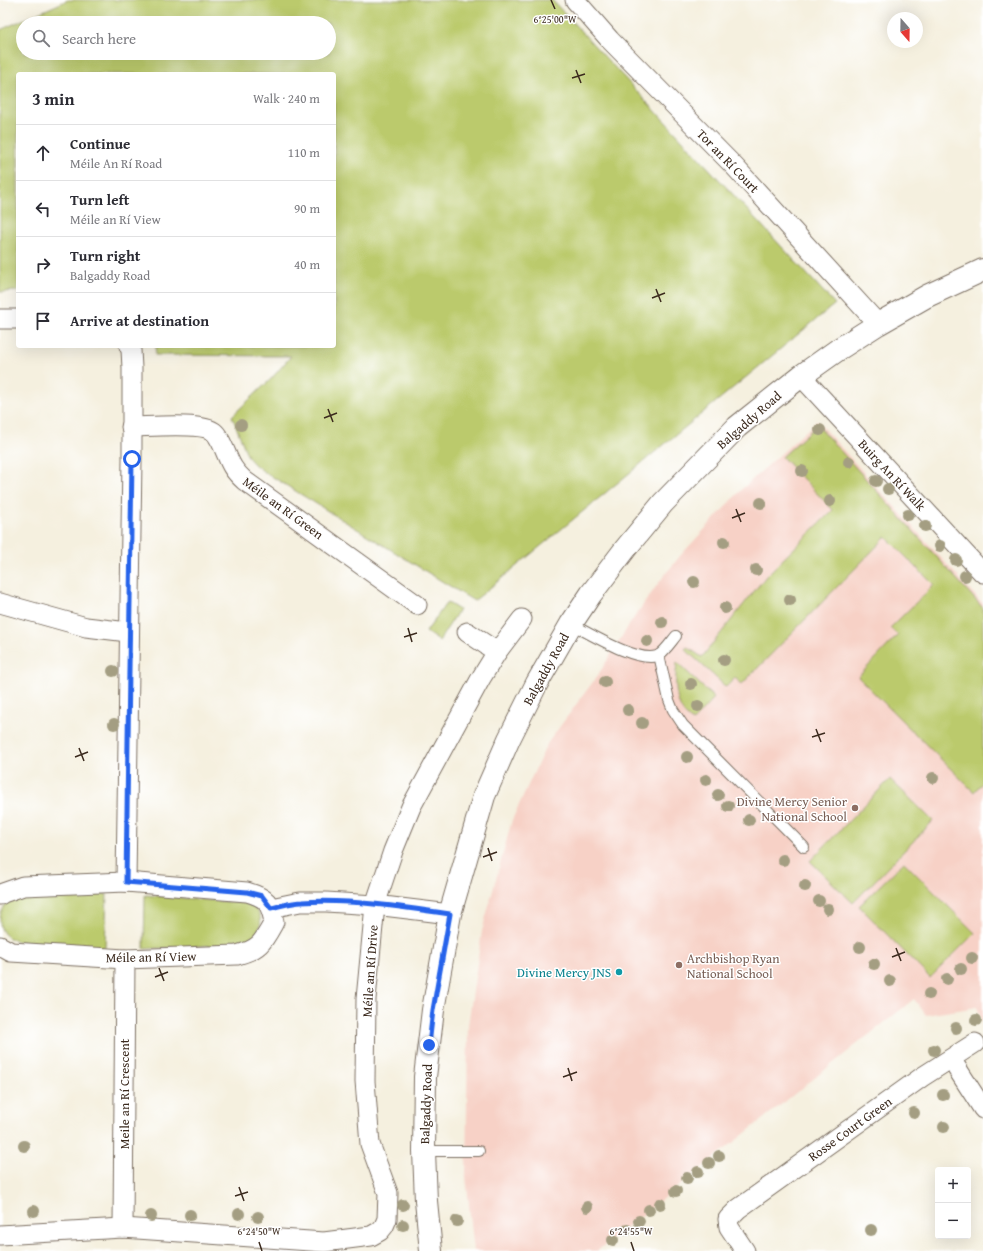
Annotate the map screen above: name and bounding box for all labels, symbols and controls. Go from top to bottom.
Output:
text: 6°25'00"W [533,12,577,27]
north arrow [887,12,923,48]
search box [16,16,336,60]
icon: search [30,27,52,49]
text: Search here [62,28,136,49]
text: 3 min [32,86,74,111]
text: Walk · 240 m [253,89,320,108]
street label: Tor an Rí Court [692,125,764,198]
text: Continue [70,133,131,154]
icon: ahead [32,142,54,164]
text: 110 m [288,143,320,162]
text: Méile An Rí Road [70,154,162,173]
text: Turn left [70,189,129,210]
icon: left [32,198,54,220]
text: 90 m [294,199,320,218]
text: Méile an Rí View [70,210,161,229]
text: Turn right [70,245,141,266]
icon: right [32,254,54,276]
text: 40 m [294,255,320,274]
text: Balgaddy Road [70,266,150,285]
icon: arrive [32,310,54,332]
text: Arrive at destination [70,310,209,331]
street label: Balgaddy Road [713,386,786,453]
street label: Buirg An Rí Walk [854,435,930,515]
route start [123,450,141,468]
street label: Méile an Rí Green [239,472,328,544]
street label: Balgaddy Road [518,629,574,709]
place label: Divine Mercy Senior National School [737,792,848,826]
marker: Divine Mercy Senior National School [850,803,860,813]
street label: Méile an Rí Drive [357,924,383,1018]
street label: Méile an Rí View [105,947,197,967]
place label: Archbishop Ryan National School [687,949,780,983]
marker: Archbishop Ryan National School [674,960,684,970]
place label: Divine Mercy JNS [517,963,611,982]
marker: Divine Mercy JNS [614,967,624,977]
route end [420,1036,438,1054]
street label: Meile an Rí Crescent [115,1038,134,1149]
street label: Balgaddy Road [415,1064,437,1144]
street label: Rosse Court Green [804,1092,896,1166]
map controls [935,1167,971,1239]
button: + [935,1167,971,1203]
button: − [935,1203,971,1239]
text: 6°24'50"W [237,1224,281,1239]
text: 6°24'55"W [609,1224,653,1239]

